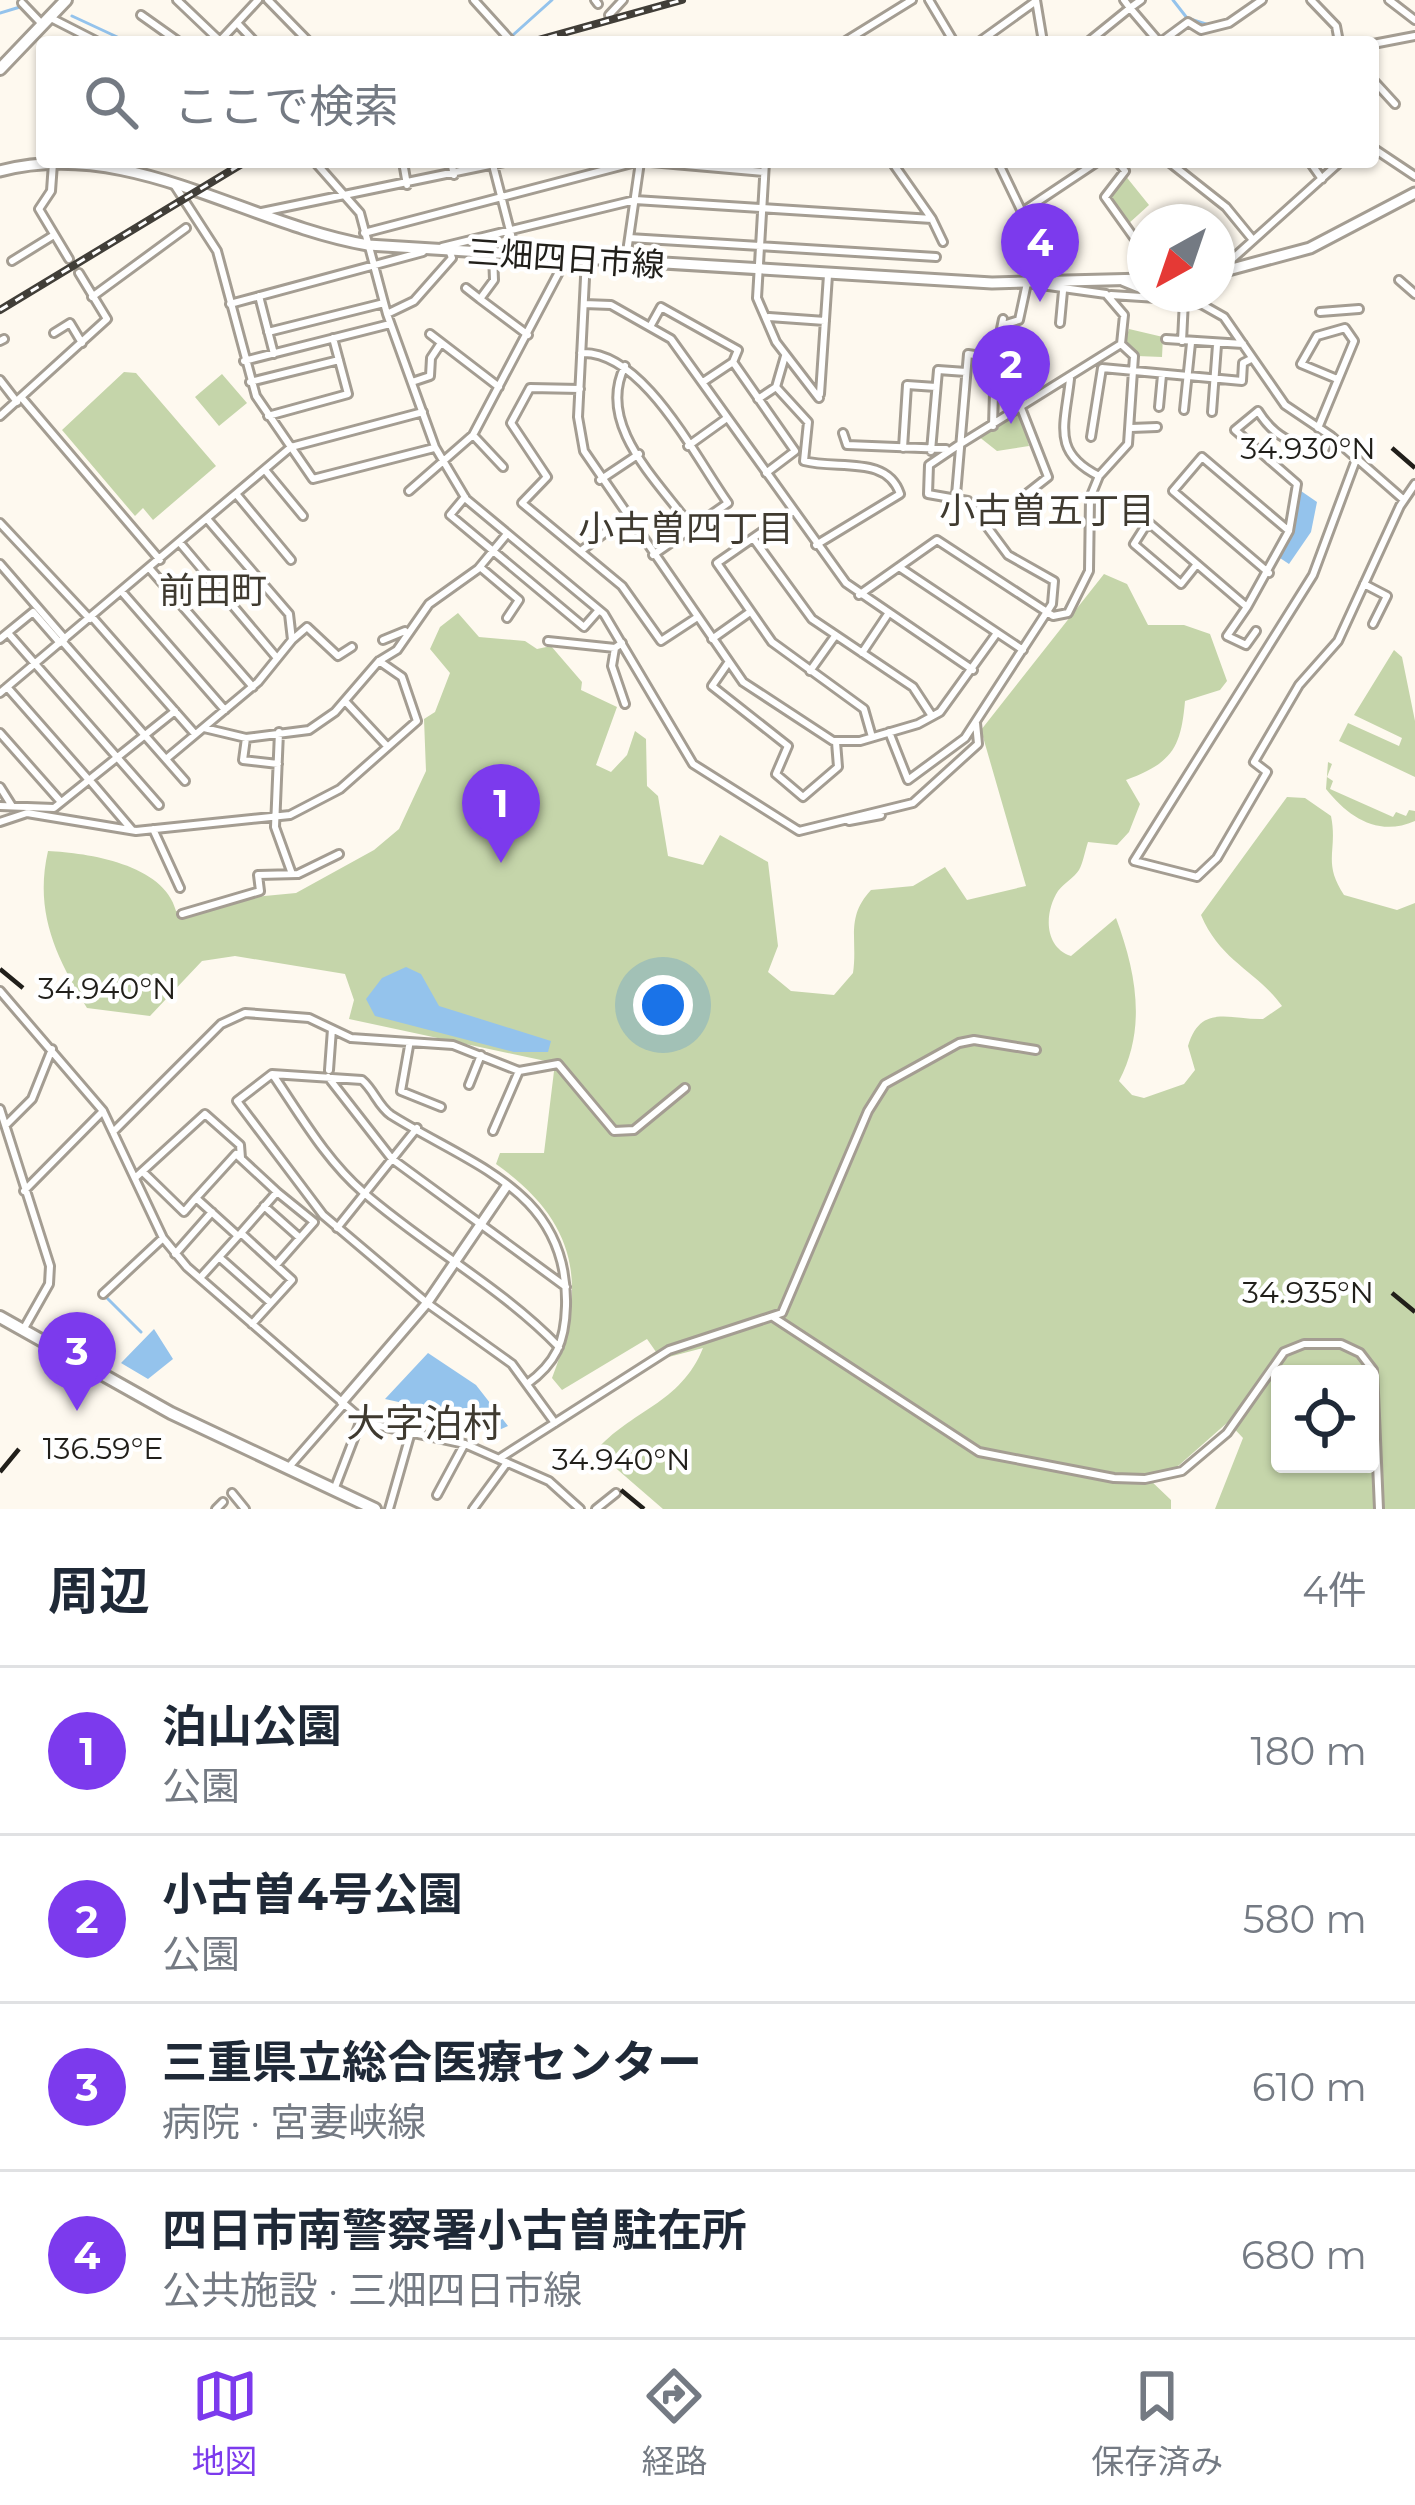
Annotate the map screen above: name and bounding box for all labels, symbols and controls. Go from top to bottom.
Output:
search box [36,36,1379,168]
icon: search [78,69,144,135]
text: ここで検索 [174,78,399,133]
pin: 4 [1001,203,1079,302]
north arrow [1127,204,1235,312]
street label: 三畑四日市線 [466,231,666,285]
pin: 2 [972,325,1050,424]
text: 34.930°N [1240,430,1376,467]
district label: 小古曽五丁目 [939,488,1155,532]
district label: 小古曽四丁目 [578,506,794,550]
district label: 前田町 [159,568,267,612]
pin: 1 [462,764,540,863]
text: 34.940°N [38,970,176,1007]
your location [633,975,693,1035]
text: 34.935°N [1242,1274,1374,1311]
pin: 3 [38,1312,116,1411]
map controls [1271,1365,1379,1473]
button: locate [1271,1365,1379,1473]
district label: 大字泊村 [346,1399,502,1447]
text: 136.59°E [43,1430,163,1467]
text: 34.940°N [552,1441,690,1478]
text: 周辺 [48,1560,150,1622]
text: 4件 [1302,1566,1367,1614]
text: 泊山公園 [162,1698,342,1753]
text: 1 [79,1727,95,1775]
text: 180 m [1251,1727,1367,1775]
text: 公園 [162,1762,240,1810]
text: 小古曽4号公園 [162,1866,463,1921]
text: 2 [75,1895,99,1943]
text: 580 m [1243,1895,1367,1943]
text: 公園 [162,1930,240,1978]
text: 三重県立総合医療センター [162,2034,702,2089]
text: 3 [75,2063,99,2111]
text: 610 m [1252,2063,1367,2111]
text: 病院 · 宮妻峡線 [162,2098,426,2146]
text: 四日市南警察署小古曽駐在所 [162,2202,747,2257]
text: 4 [74,2231,100,2279]
text: 680 m [1241,2231,1367,2279]
text: 公共施設 · 三畑四日市線 [162,2266,582,2314]
tab: 地図 [192,2363,258,2483]
tab: 経路 [641,2363,707,2483]
tab: 保存済み [1091,2363,1223,2483]

